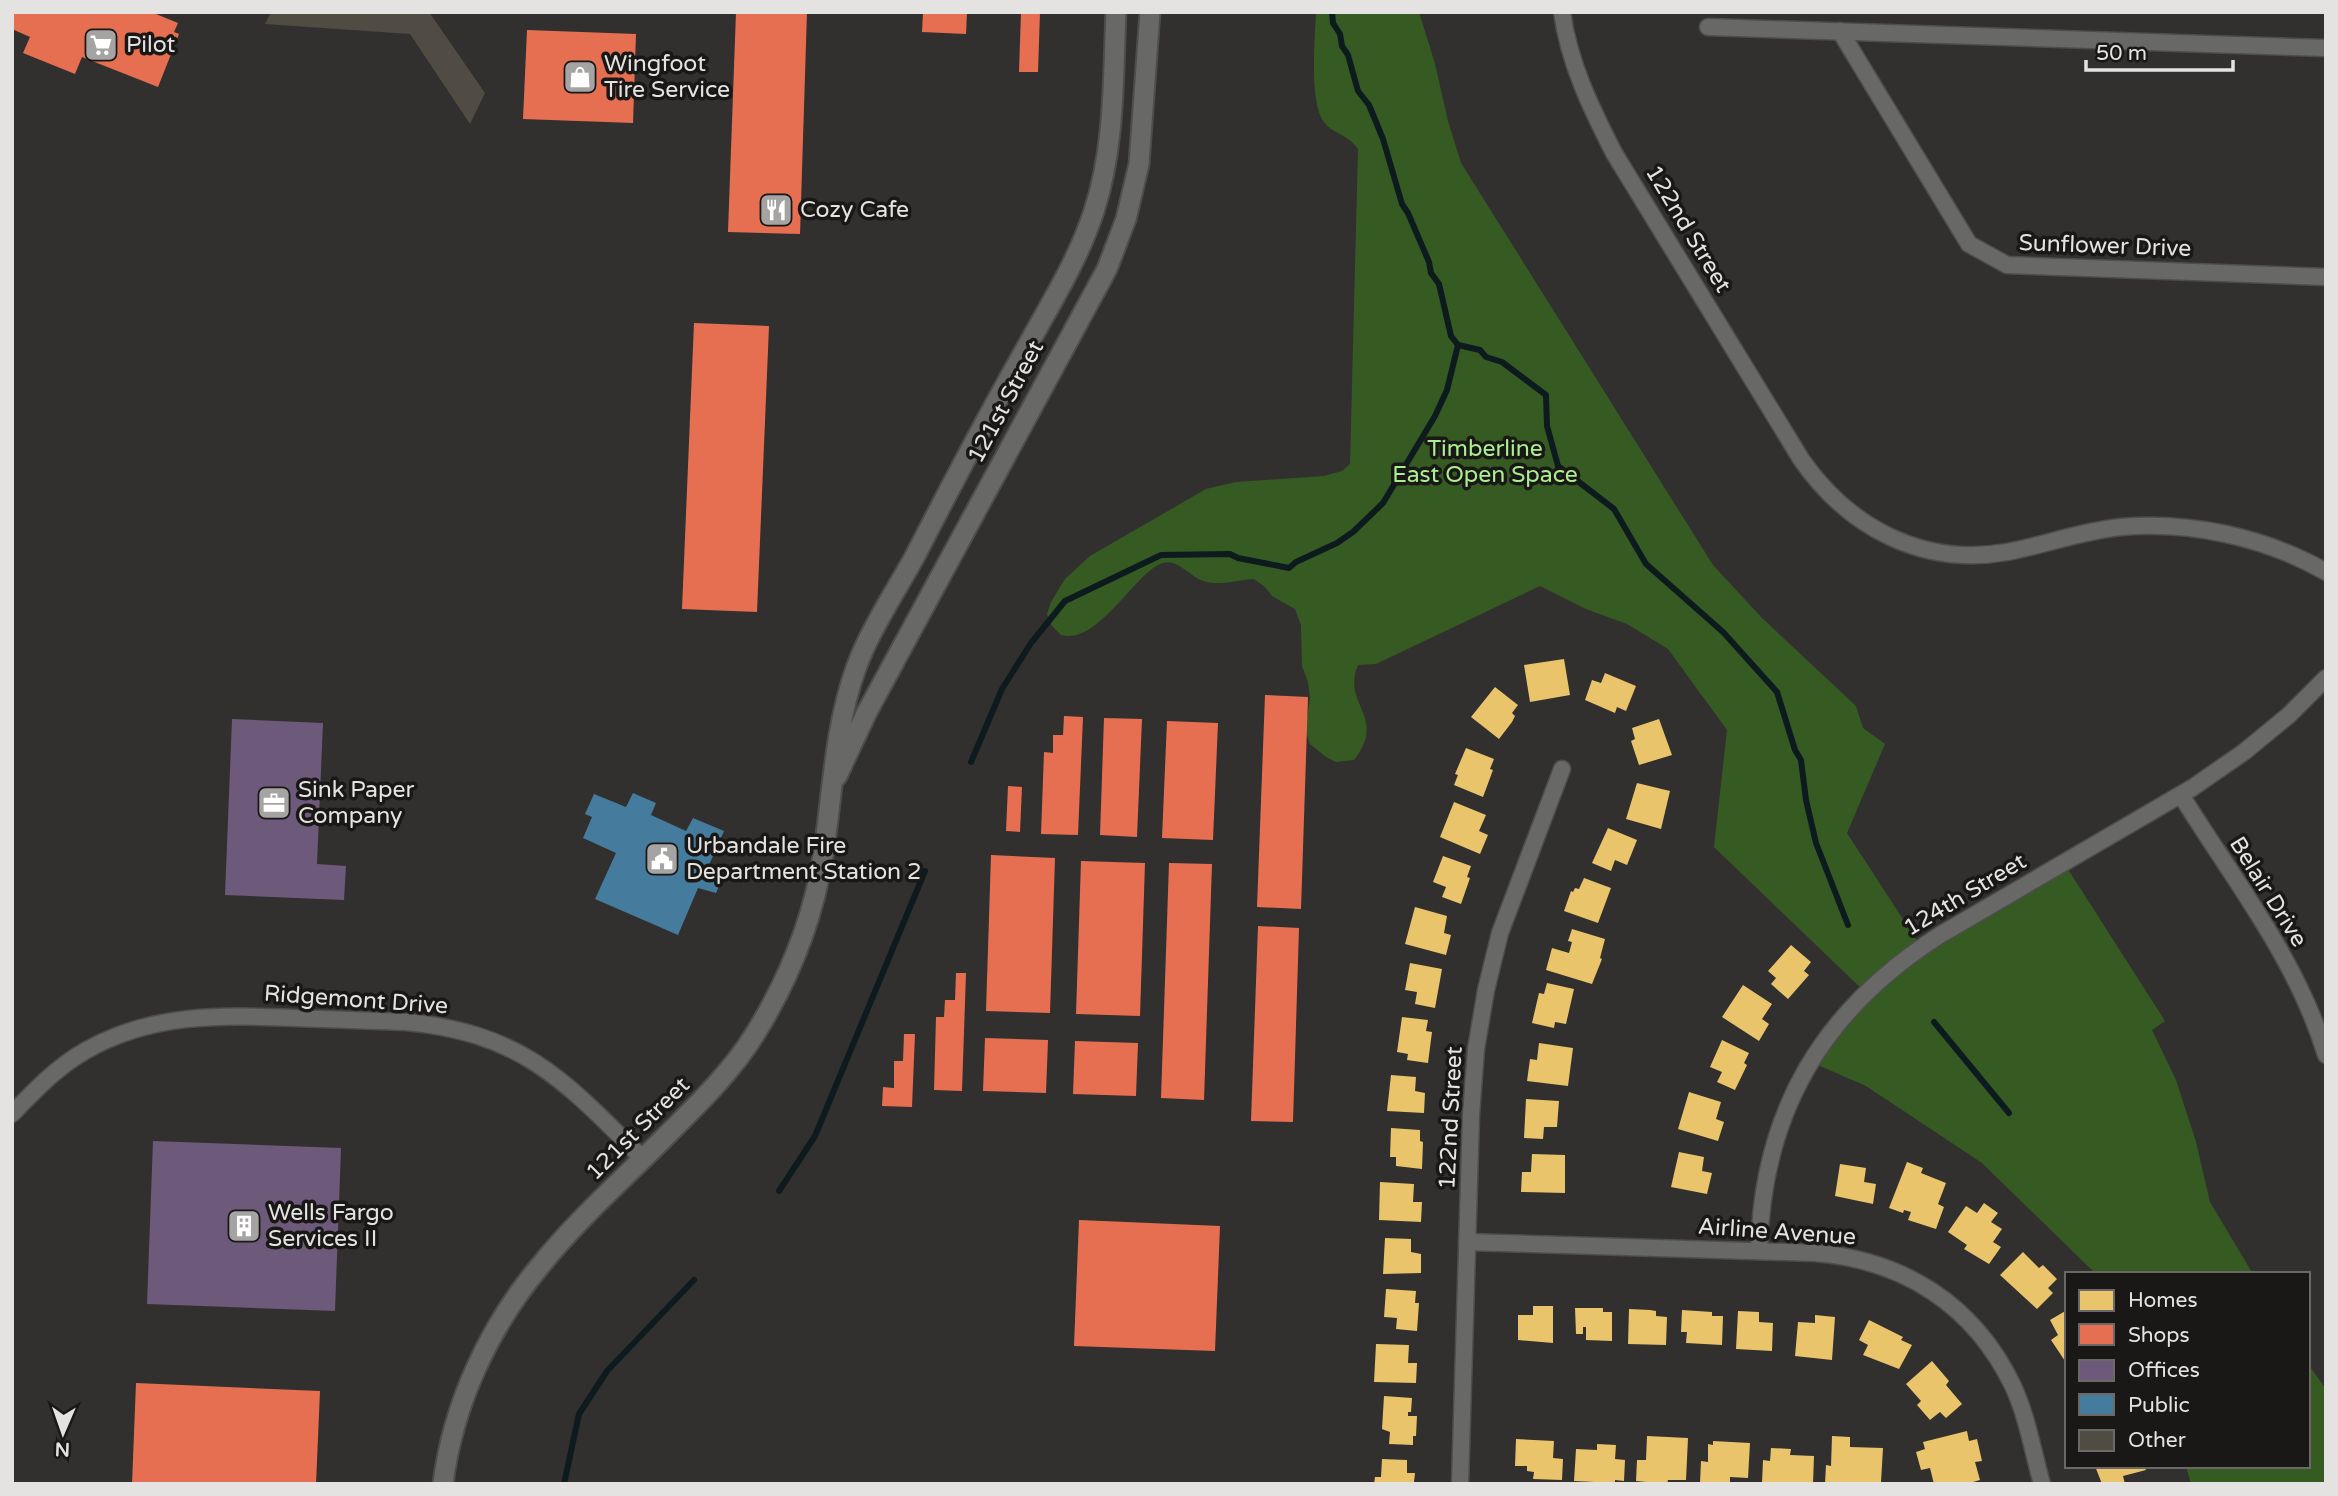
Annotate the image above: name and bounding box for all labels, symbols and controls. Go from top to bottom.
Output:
supermarket icon: Pilot [82,26,120,64]
scale bar [2086,28,2233,72]
place label: Pilot [126,31,176,59]
text: 50 m [2096,41,2147,66]
place label: Wingfoot Tire Service [604,50,730,104]
shop icon: Wingfoot Tire Service [561,58,599,96]
street label: 122nd Street [1639,160,1737,298]
restaurant icon: Cozy Cafe [757,191,795,229]
place label: Cozy Cafe [800,196,909,224]
street label: Sunflower Drive [2018,229,2192,263]
street label: 121st Street [962,336,1050,468]
park label: Timberline East Open Space [1392,435,1578,489]
place label: Sink Paper Company [298,776,415,830]
office icon: Sink Paper Company [255,784,293,822]
place label: Urbandale Fire Department Station 2 [686,832,922,886]
street label: Belair Drive [2223,832,2313,952]
public building icon: Urbandale Fire Department Station 2 [643,840,681,878]
street label: 124th Street [1899,847,2031,942]
street label: Ridgemont Drive [263,980,449,1020]
street label: 122nd Street [1433,1045,1469,1190]
street label: 121st Street [580,1071,696,1187]
place label: Wells Fargo Services II [268,1199,394,1253]
building icon: Wells Fargo Services II [225,1207,263,1245]
street label: Airline Avenue [1697,1213,1857,1251]
legend [2065,1272,2310,1468]
text: Homes [2128,1288,2198,1313]
text: Shops [2128,1323,2190,1348]
text: Offices [2128,1358,2200,1383]
text: Public [2128,1393,2190,1418]
north arrow [28,1398,98,1468]
text: Other [2128,1428,2186,1453]
text: N [54,1438,70,1460]

